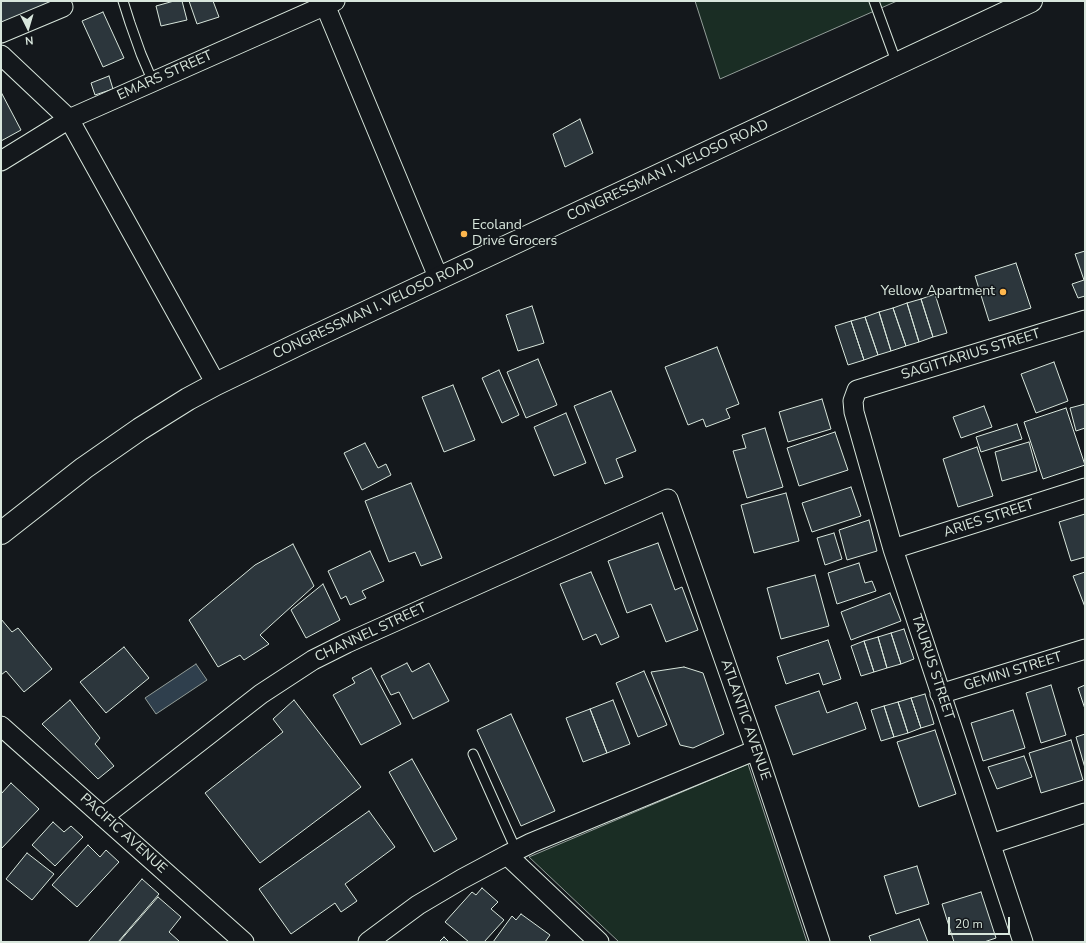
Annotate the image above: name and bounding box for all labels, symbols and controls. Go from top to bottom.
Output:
north arrow [8,8,48,48]
text: N [24,33,34,48]
street label: EMARS STREET [115,47,215,105]
street label: CONGRESSMAN I. VELOSO ROAD [565,117,771,225]
place label: Ecoland Drive Grocers [472,218,557,250]
marker: Ecoland Drive Grocers [459,229,469,239]
street label: CONGRESSMAN I. VELOSO ROAD [271,255,477,363]
place label: Yellow Apartment [881,284,995,300]
marker: Yellow Apartment [998,287,1008,297]
street label: SAGITTARIUS STREET [899,326,1043,384]
street label: ARIES STREET [942,496,1036,542]
street label: CHANNEL STREET [313,600,429,666]
street label: TAURUS STREET [907,612,957,722]
street label: GEMINI STREET [962,649,1064,695]
street label: ATLANTIC AVENUE [716,657,774,783]
street label: PACIFIC AVENUE [76,791,170,877]
scale bar [950,909,1012,935]
text: 20 m [955,916,983,932]

